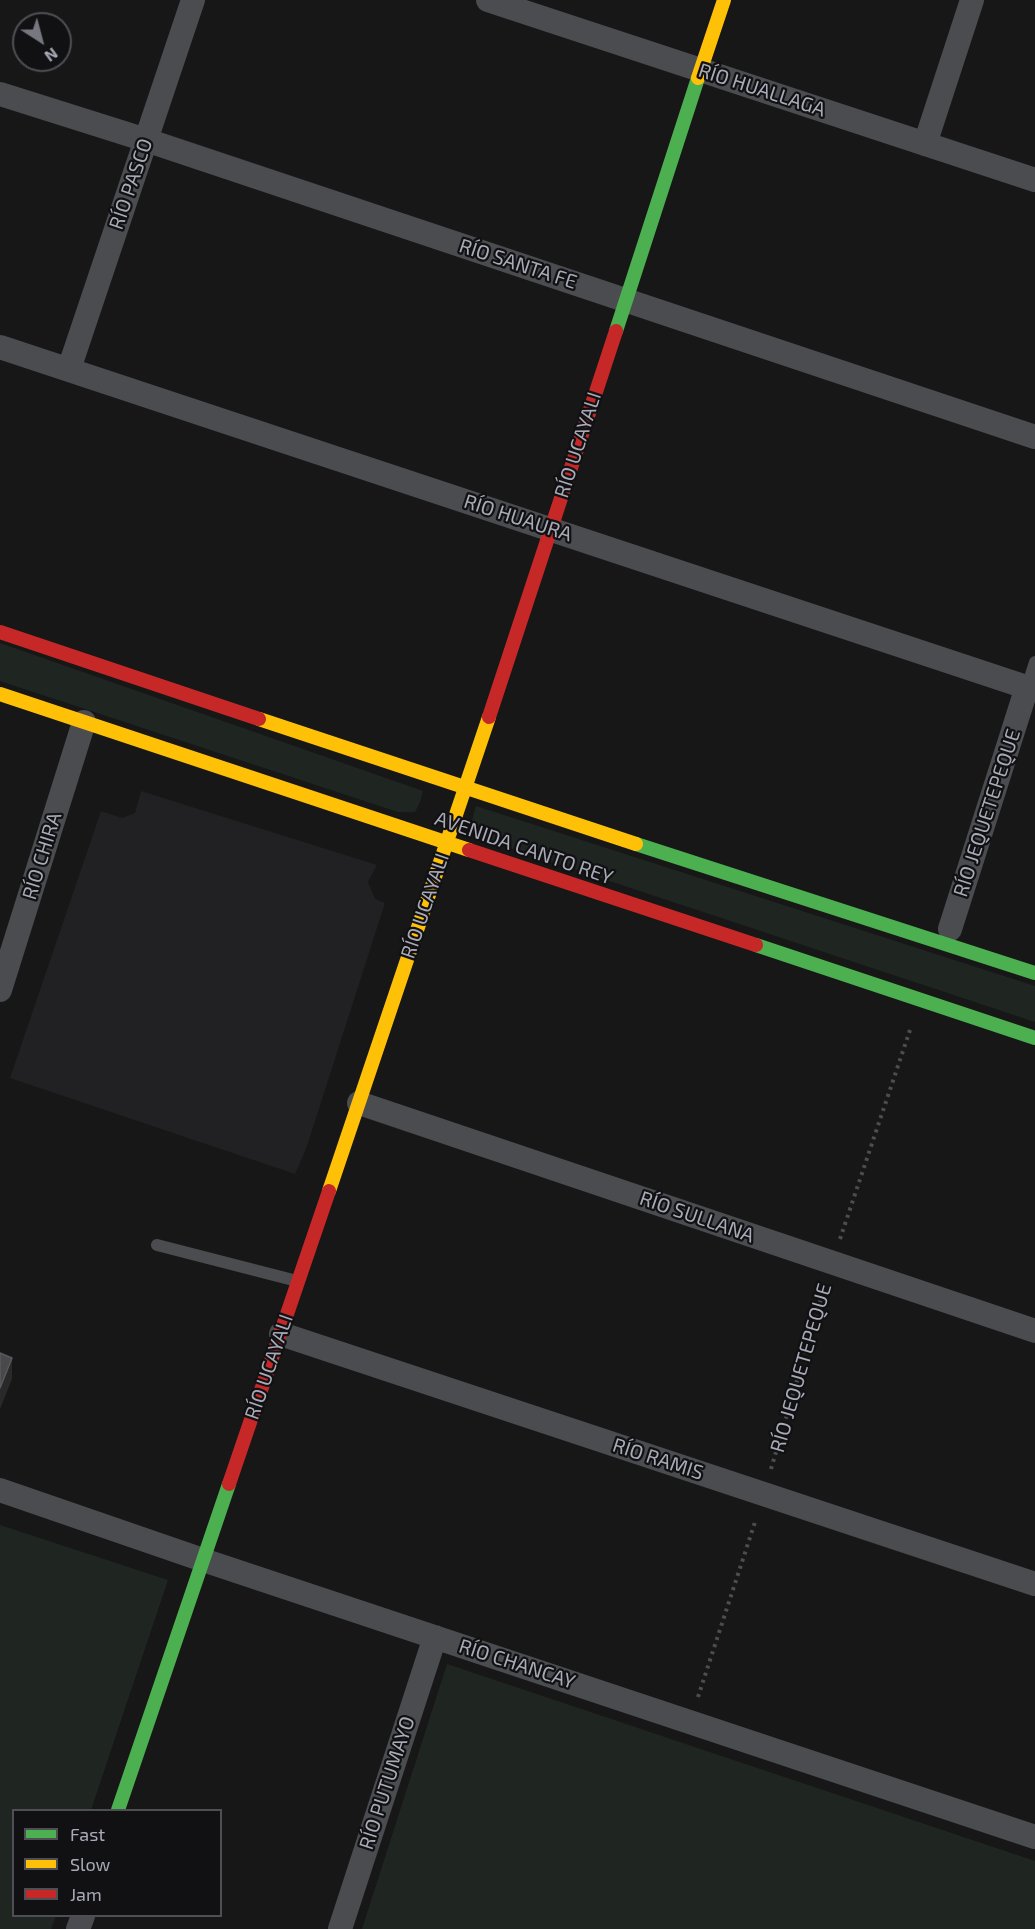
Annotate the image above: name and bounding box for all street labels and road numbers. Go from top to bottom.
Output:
street label: RÍO HUALLAGA [695,58,829,122]
street label: RÍO PASCO [104,135,158,233]
street label: RÍO SANTA FE [456,234,580,294]
street label: RÍO UCAYALI [550,389,606,501]
street label: RÍO HUAURA [461,489,575,547]
street label: RÍO JEQUETEPEQUE [949,726,1025,900]
street label: AVENIDA CANTO REY [432,806,616,890]
street label: RÍO CHIRA [17,809,67,903]
street label: RÍO UCAYALI [396,850,454,962]
street label: RÍO SULLANA [637,1186,757,1248]
street label: RÍO JEQUETEPEQUE [765,1281,837,1455]
street label: RÍO UCAYALI [240,1311,298,1423]
street label: RÍO RAMIS [609,1433,707,1485]
street label: RÍO CHANCAY [456,1634,578,1694]
street label: RÍO PUTUMAYO [354,1713,420,1853]

